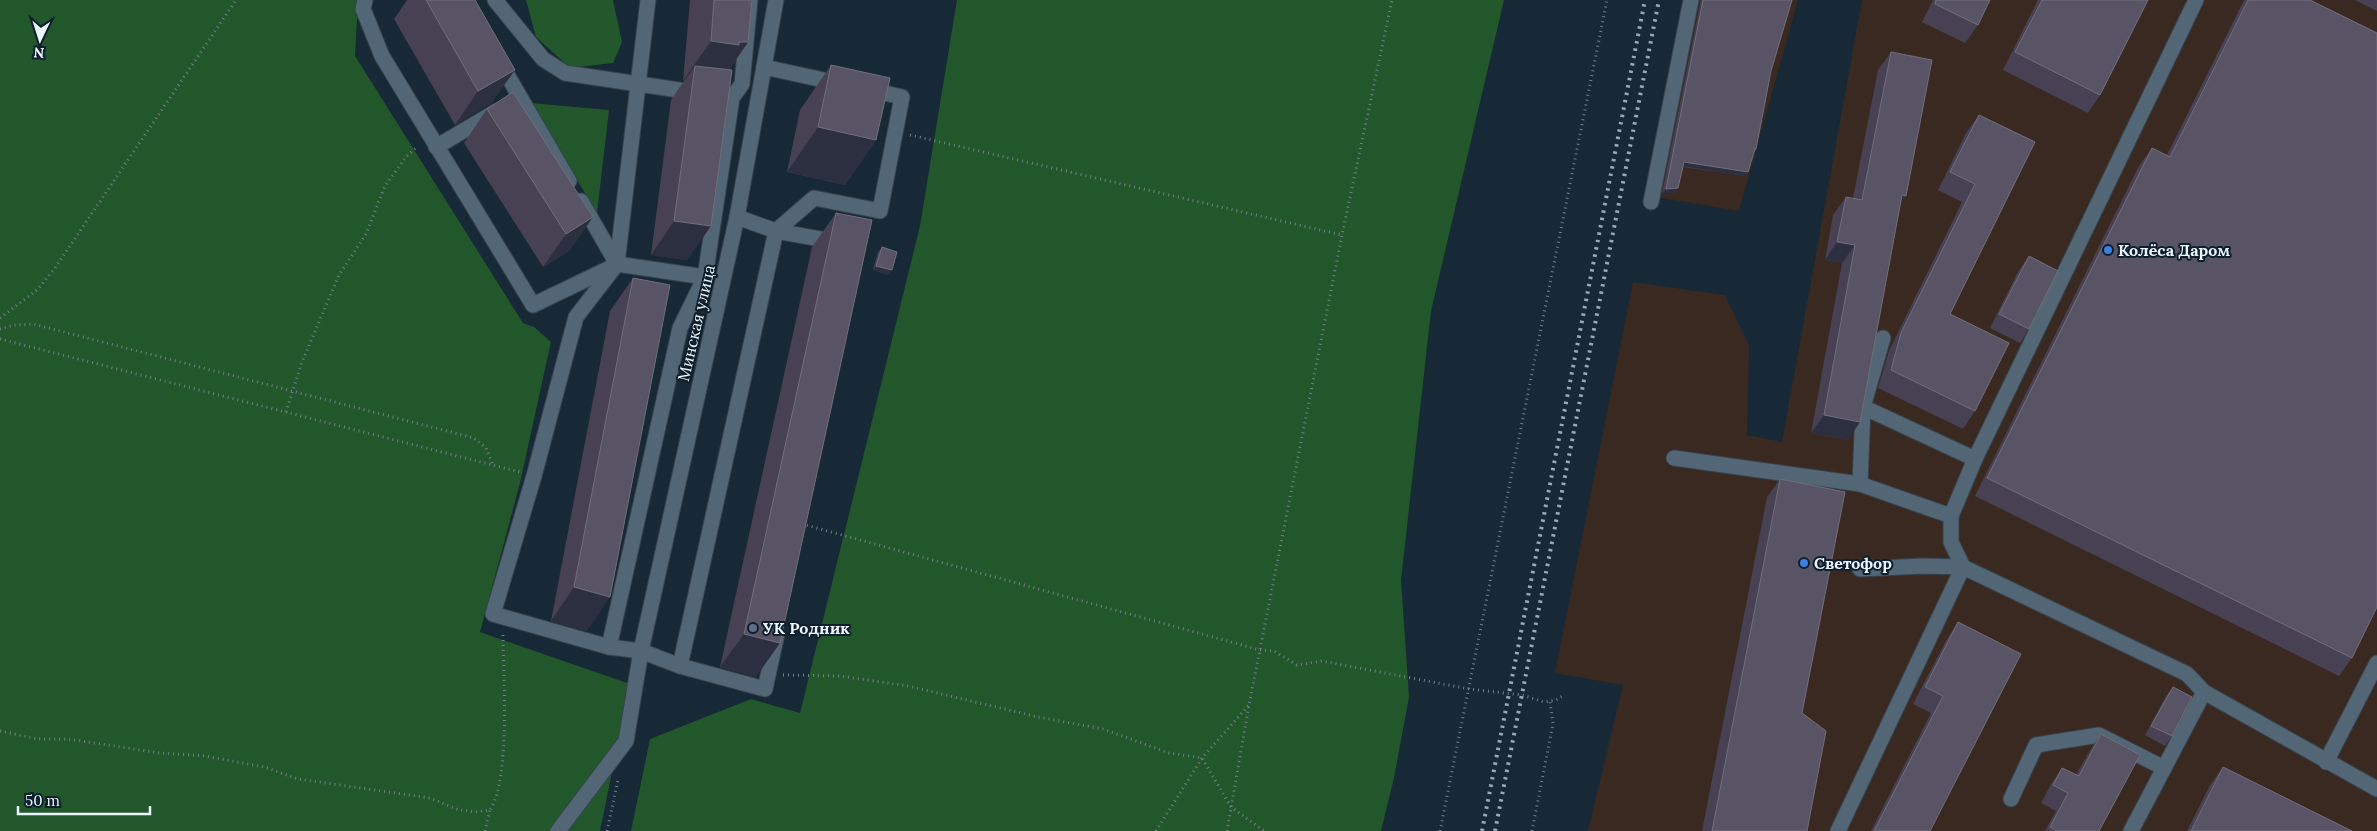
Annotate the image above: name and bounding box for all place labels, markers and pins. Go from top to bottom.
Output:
place label: Колёса Даром [2118,240,2230,260]
marker: Колёса Даром [2102,244,2114,256]
place label: Светофор [1814,553,1892,573]
marker: Светофор [1798,557,1810,569]
place label: УК Родник [763,618,850,638]
marker: УК Родник [747,622,759,634]

